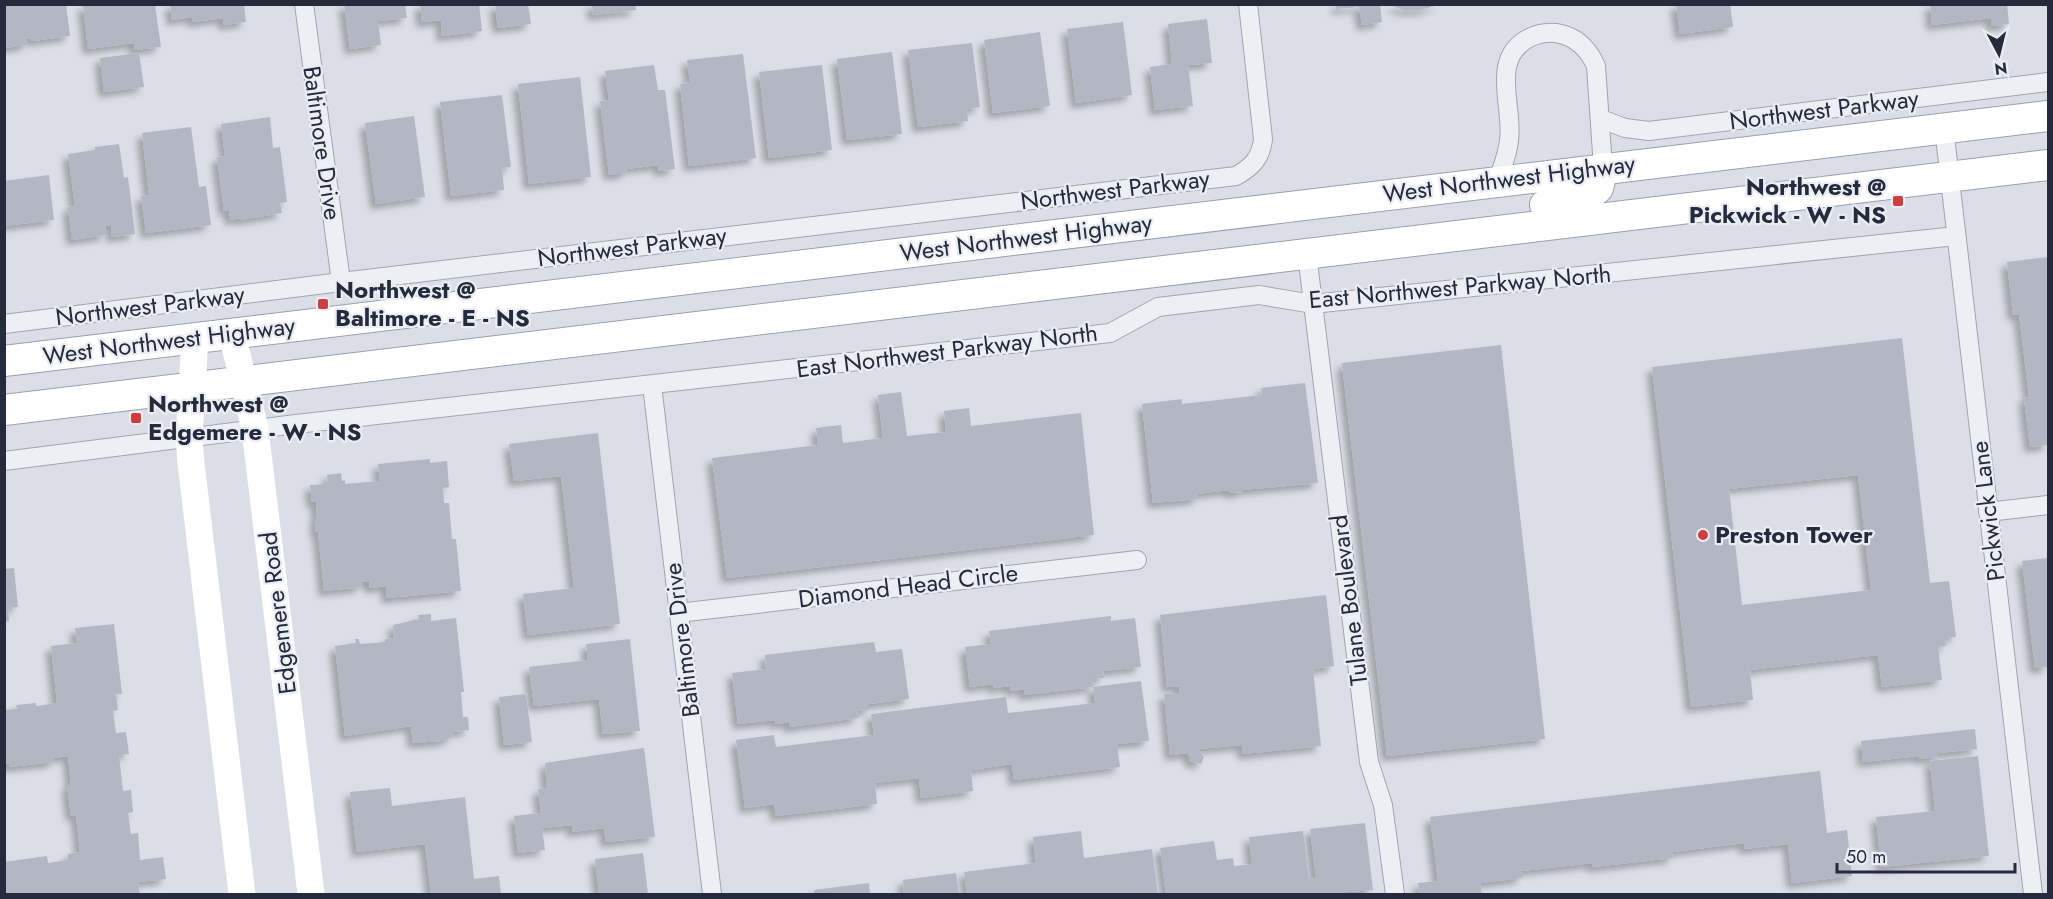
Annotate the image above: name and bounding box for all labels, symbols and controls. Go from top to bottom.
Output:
north arrow [1969,24,2029,84]
text: N [1993,56,2008,81]
street label: Baltimore Drive [294,64,351,222]
street label: Northwest Parkway [1727,80,1921,138]
street label: West Northwest Highway [1381,146,1637,211]
street label: Northwest Parkway [1018,160,1212,218]
place label: Northwest @ Pickwick - W - NS [1689,169,1887,232]
marker: Northwest @ Pickwick - W - NS [1891,194,1905,208]
street label: West Northwest Highway [898,205,1154,270]
street label: Northwest Parkway [535,217,729,275]
street label: East Northwest Parkway North [1307,256,1613,317]
place label: Northwest @ Baltimore - E - NS [335,272,530,335]
street label: Northwest Parkway [53,276,247,334]
marker: Northwest @ Baltimore - E - NS [316,297,330,311]
street label: West Northwest Highway [41,308,297,373]
street label: East Northwest Parkway North [794,315,1100,386]
place label: Northwest @ Edgemere - W - NS [148,386,361,449]
marker: Northwest @ Edgemere - W - NS [129,411,143,425]
street label: Pickwick Lane [1962,439,2013,583]
street label: Tulane Boulevard [1321,513,1376,687]
place label: Preston Tower [1715,517,1873,552]
marker: Preston Tower [1696,528,1710,542]
street label: Edgemere Road [250,530,305,696]
street label: Diamond Head Circle [796,555,1020,616]
street label: Baltimore Drive [655,561,708,719]
scale bar [1837,836,2016,874]
text: 50 m [1846,844,1886,870]

